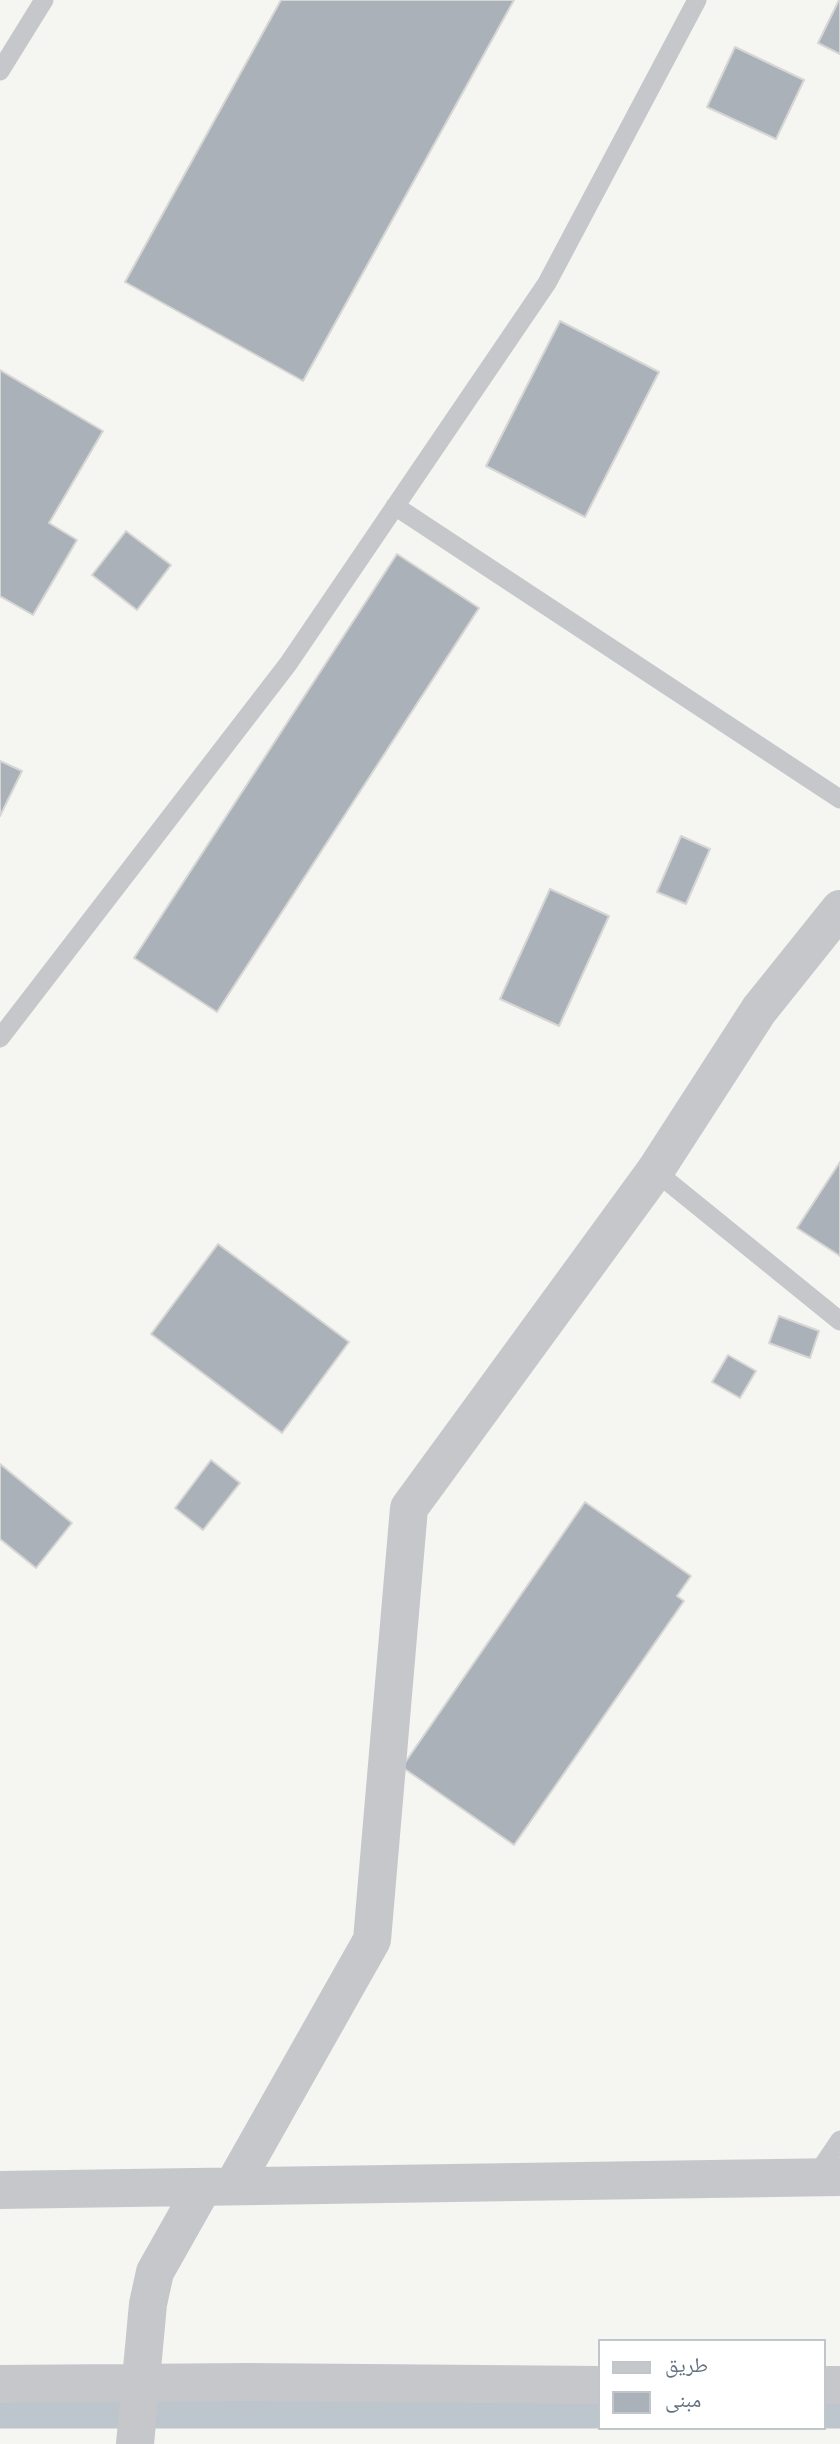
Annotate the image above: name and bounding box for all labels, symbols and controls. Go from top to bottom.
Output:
legend [598,2339,826,2430]
text: طريق [665,2352,708,2376]
text: مبنى [665,2387,701,2411]

